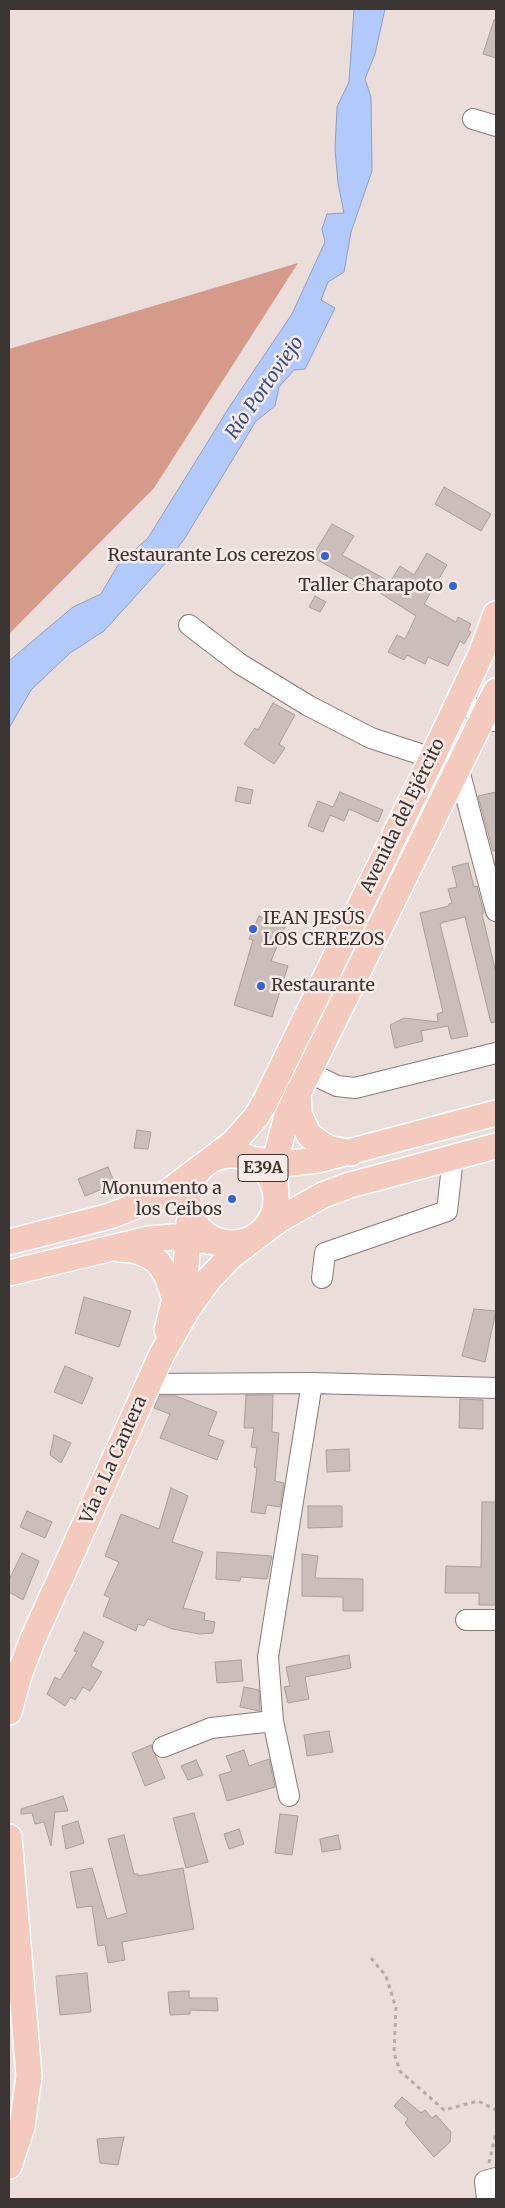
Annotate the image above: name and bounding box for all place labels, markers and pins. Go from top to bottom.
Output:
place label: Restaurante Los cerezos [108,545,315,567]
marker: Restaurante Los cerezos [319,550,331,562]
place label: Taller Charapoto [298,575,443,597]
marker: Taller Charapoto [447,580,459,592]
place label: IEAN JESÚS LOS CEREZOS [263,908,384,951]
marker: IEAN JESÚS LOS CEREZOS [247,923,259,935]
place label: Restaurante [271,975,375,997]
marker: Restaurante [255,980,267,992]
place label: Monumento a los Ceibos [101,1178,222,1220]
marker: Monumento a los Ceibos [226,1193,238,1205]

